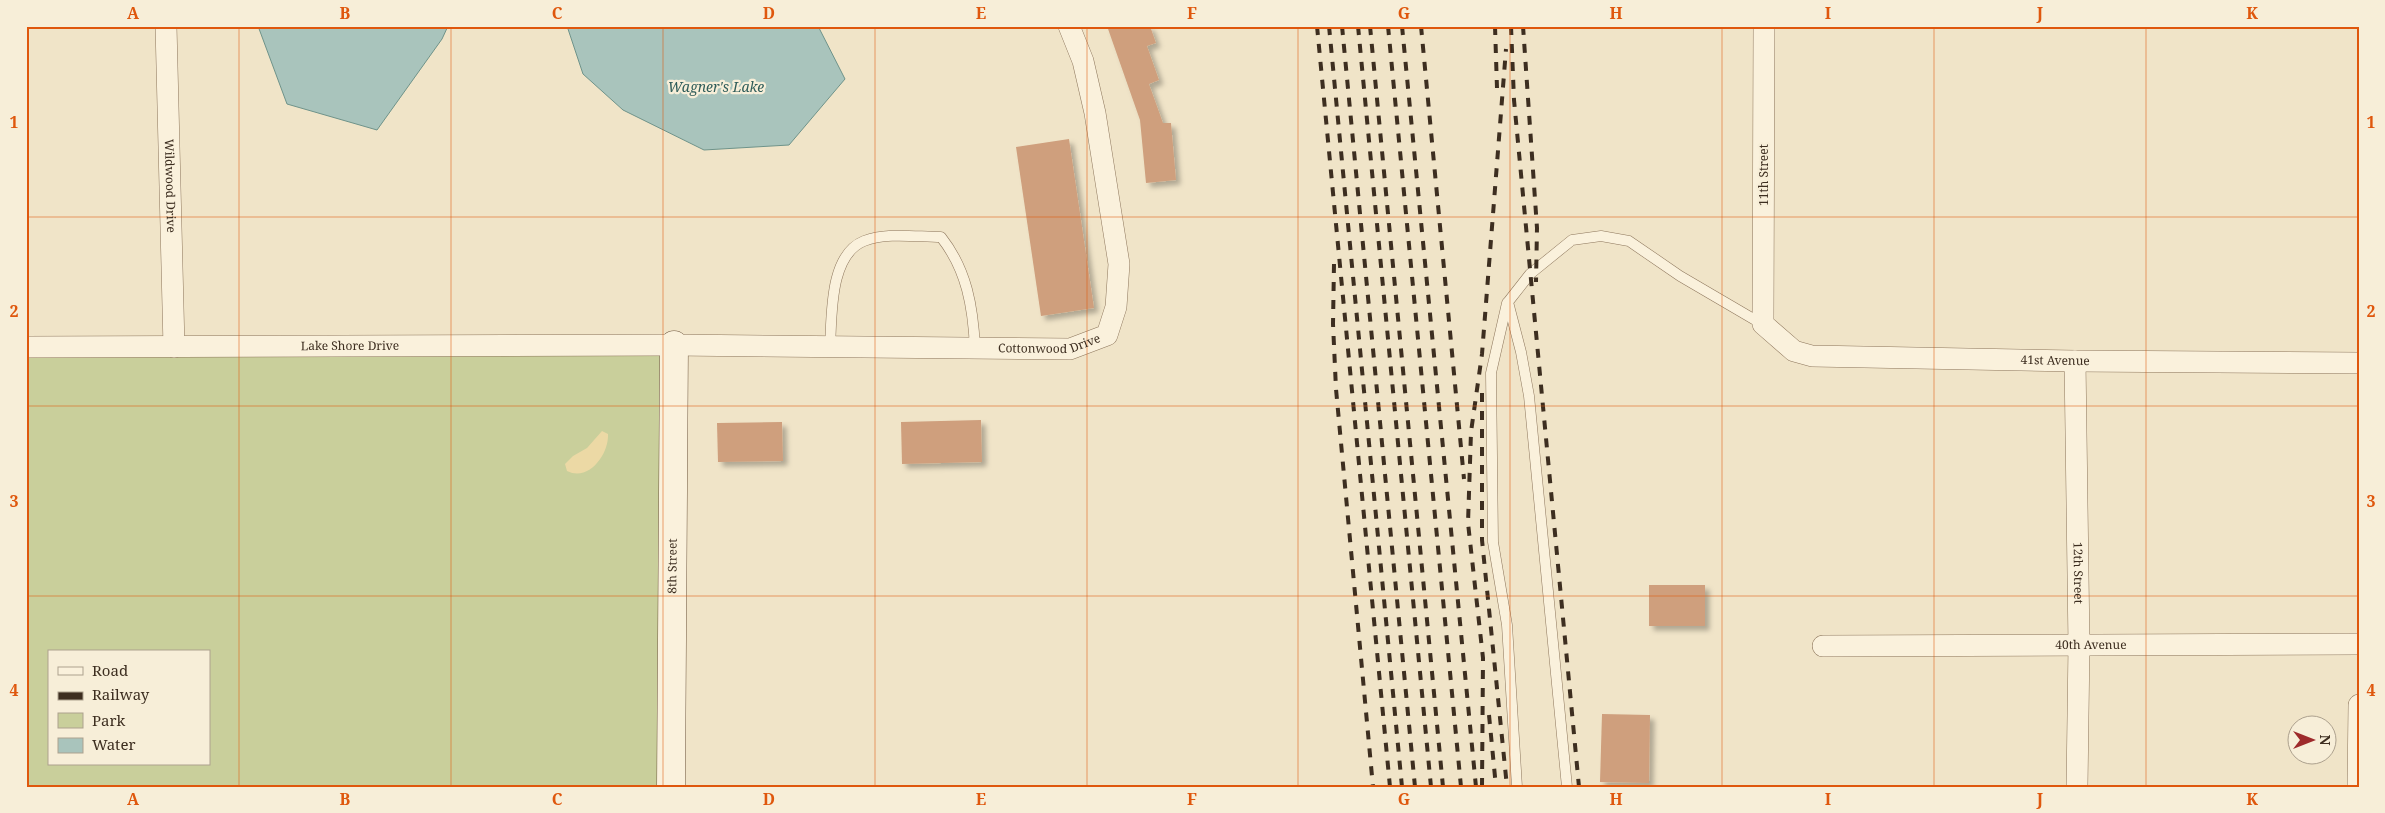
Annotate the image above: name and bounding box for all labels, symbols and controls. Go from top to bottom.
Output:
text: A [127,2,140,24]
text: B [340,2,351,24]
text: C [552,2,563,24]
text: D [763,2,775,24]
text: E [976,2,986,24]
text: F [1187,2,1197,24]
text: G [1398,2,1410,24]
text: H [1609,2,1623,24]
text: I [1825,2,1831,24]
text: J [2036,2,2044,24]
text: K [2246,2,2258,24]
water label: Wagner's Lake [668,77,764,96]
text: 1 [9,111,19,133]
text: 1 [2366,111,2376,133]
street label: Wildwood Drive [161,139,180,233]
street label: 11th Street [1755,144,1772,206]
text: 2 [9,300,19,322]
text: 2 [2366,300,2376,322]
street label: Cottonwood Drive [998,329,1103,357]
street label: Lake Shore Drive [301,337,399,354]
street label: 41st Avenue [2020,351,2090,369]
text: 3 [9,490,19,512]
text: 3 [2366,490,2376,512]
street label: 8th Street [663,538,681,594]
street label: 12th Street [2070,542,2087,604]
street label: 40th Avenue [2055,636,2127,653]
legend [48,650,210,766]
text: Road [92,660,128,680]
text: 4 [9,679,19,701]
text: 4 [2366,679,2376,701]
text: Railway [92,684,150,704]
text: Park [92,710,126,730]
north arrow [2288,716,2338,766]
text: Water [92,734,135,754]
text: N [2316,734,2335,746]
text: A [127,788,140,810]
text: B [340,788,351,810]
text: C [552,788,563,810]
text: D [763,788,775,810]
text: E [976,788,986,810]
text: F [1187,788,1197,810]
text: G [1398,788,1410,810]
text: H [1609,788,1623,810]
text: I [1825,788,1831,810]
text: J [2036,788,2044,810]
text: K [2246,788,2258,810]

